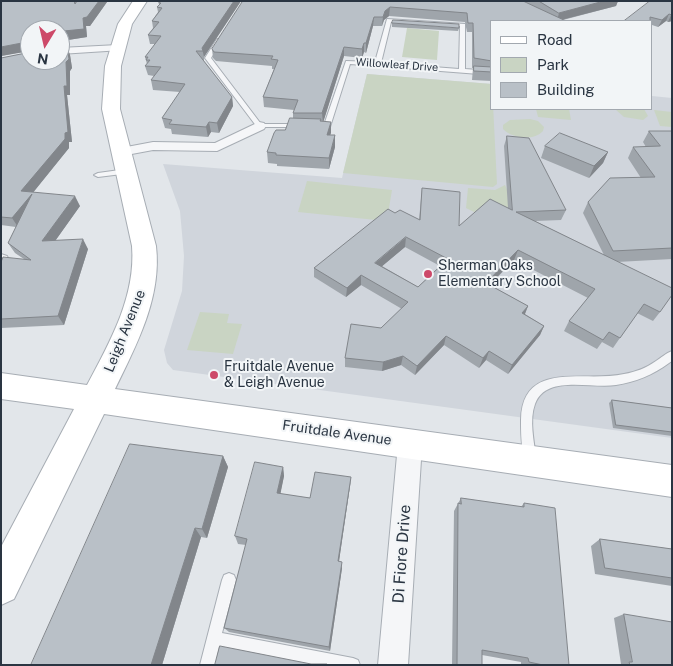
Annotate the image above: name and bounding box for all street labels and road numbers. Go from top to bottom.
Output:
street label: Willowleaf Drive [355,56,439,74]
street label: Leigh Avenue [101,287,149,375]
street label: Fruitdale Avenue [281,417,393,449]
street label: Di Fiore Drive [389,504,415,604]

